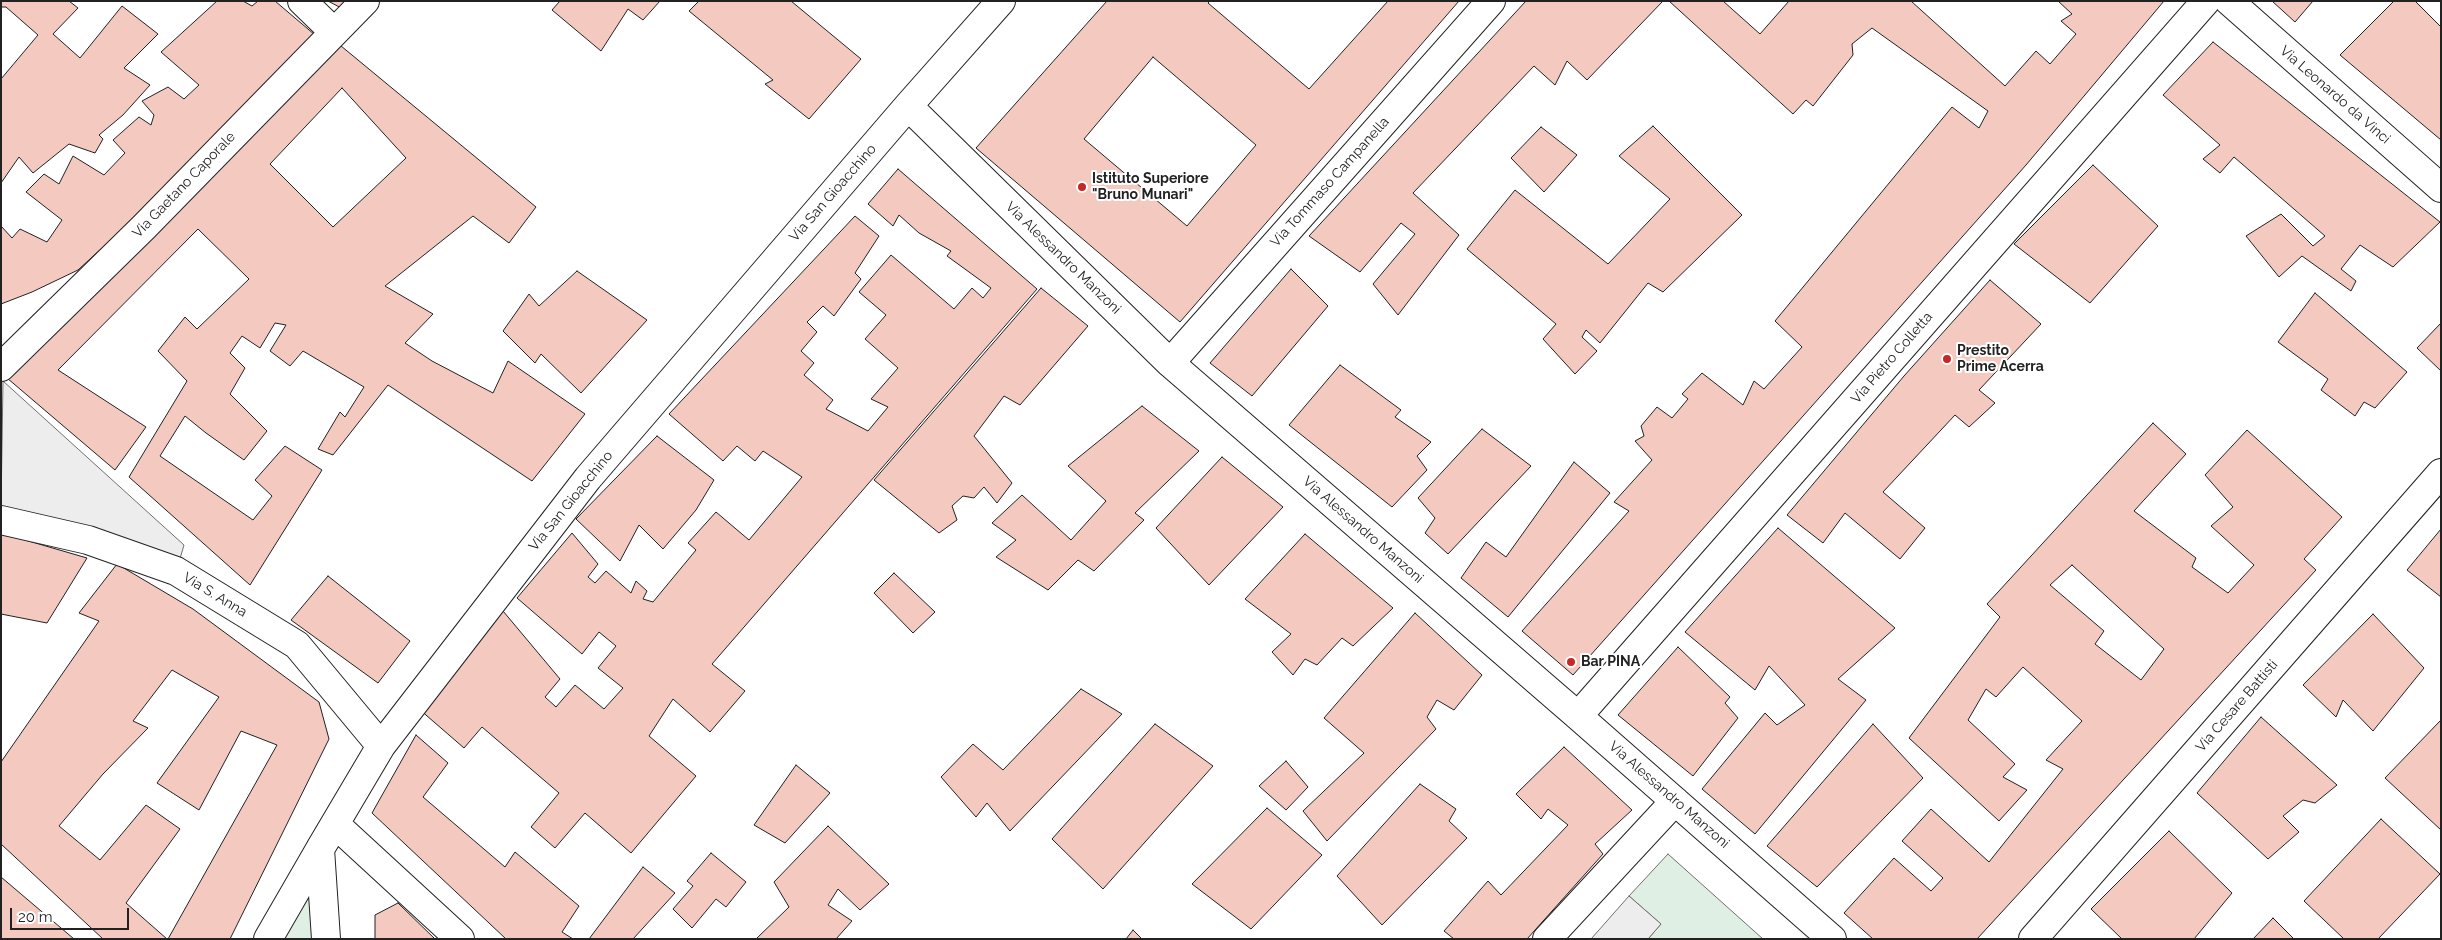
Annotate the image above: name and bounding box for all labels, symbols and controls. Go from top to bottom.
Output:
street label: Via Leonardo da Vinci [2276,42,2394,148]
street label: Via Tommaso Campanella [1267,114,1393,250]
street label: Via Gaetano Caporale [129,129,239,241]
street label: Via San Gioacchino [786,141,880,245]
place label: Istituto Superiore "Bruno Munari" [1092,171,1209,203]
marker: Istituto Superiore "Bruno Munari" [1076,181,1088,193]
street label: Via Alessandro Manzoni [1002,198,1124,318]
street label: Via Pietro Colletta [1848,309,1936,407]
place label: Prestito Prime Acerra [1957,343,2044,376]
marker: Prestito Prime Acerra [1941,353,1953,365]
street label: Via San Gioacchino [526,448,616,554]
street label: Via Alessandro Manzoni [1299,473,1427,587]
street label: Via S. Anna [180,569,250,621]
place label: Bar PINA [1581,654,1640,670]
marker: Bar PINA [1565,656,1577,668]
street label: Via Cesare Battisti [2193,657,2281,755]
street label: Via Alessandro Manzoni [1605,738,1733,852]
scale bar [12,898,131,930]
text: 20 m [18,908,53,926]

